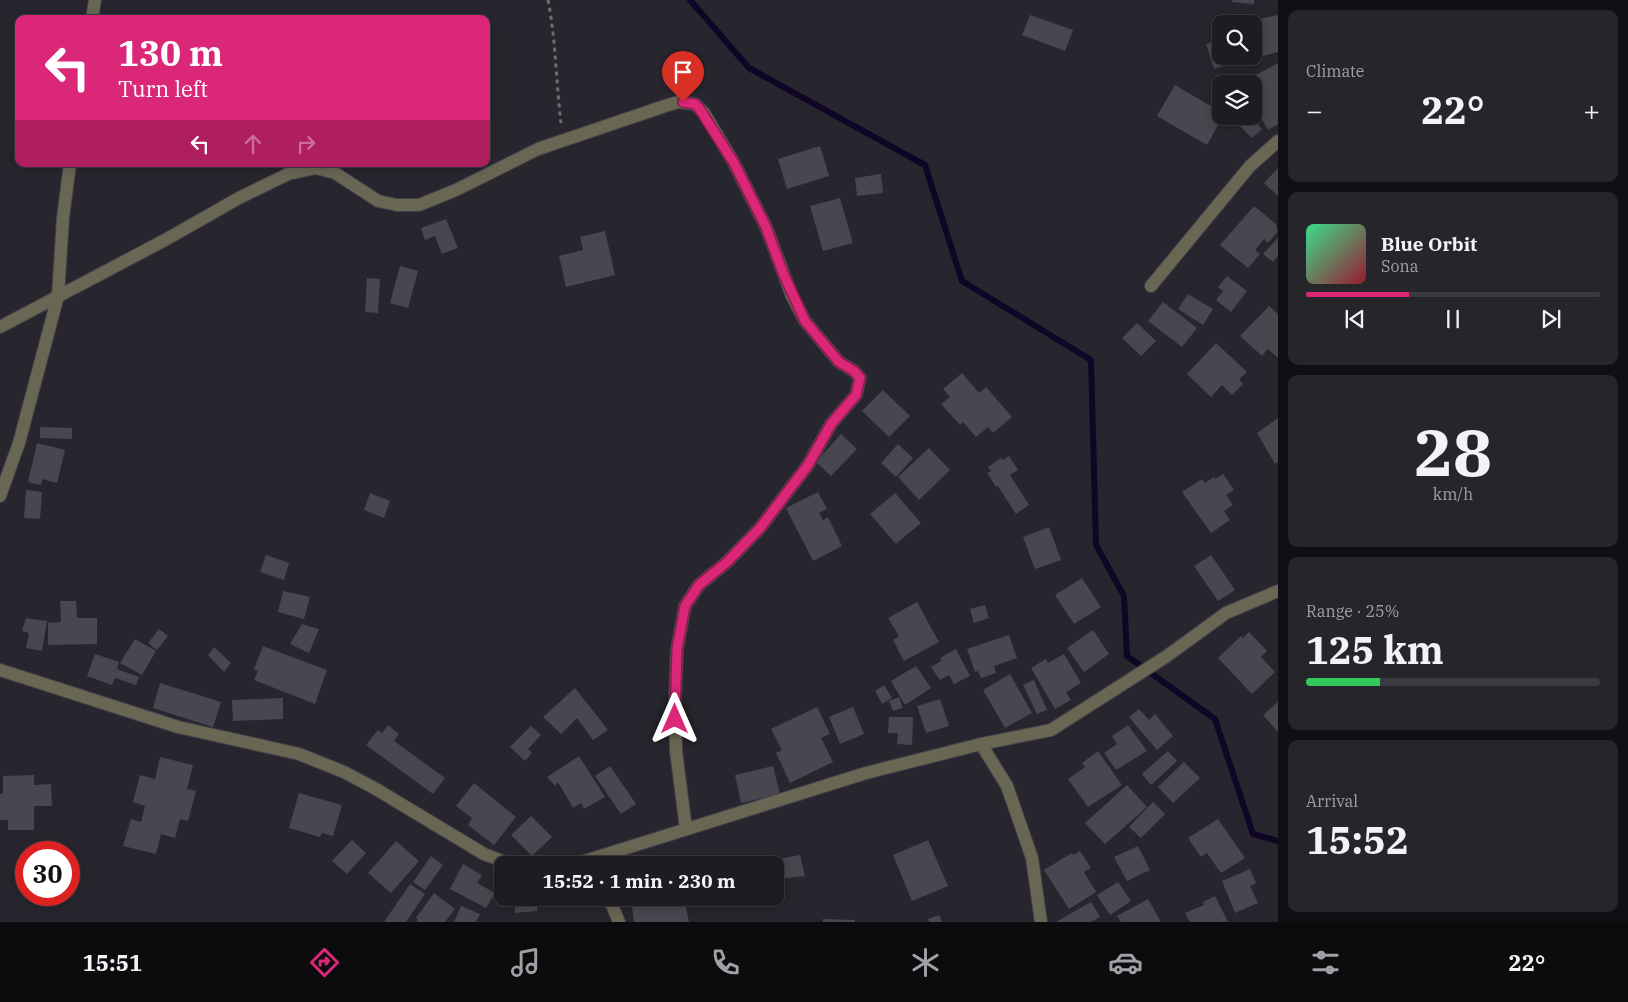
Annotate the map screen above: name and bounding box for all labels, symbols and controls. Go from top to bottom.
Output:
map controls [1212,15,1262,125]
button: search [1212,15,1262,65]
text: 130 m [118,30,223,76]
icon: left [35,35,100,100]
pin [662,51,704,102]
icon: arrive [669,58,697,86]
text: Climate [1306,61,1364,81]
text: Turn left [118,74,208,103]
button: layers [1212,75,1262,125]
text: 22° [1421,85,1485,134]
text: − [1306,92,1323,129]
text: + [1583,92,1600,129]
icon: left [186,130,214,158]
icon: ahead [239,130,267,158]
icon: right [292,130,320,158]
text: Blue Orbit [1381,232,1477,256]
text: Sona [1381,256,1418,276]
icon: previous [1341,305,1369,333]
icon: pause [1439,305,1467,333]
icon: next [1537,305,1565,333]
text: 28 [1414,409,1492,494]
text: km/h [1433,484,1473,504]
text: Range · 25% [1306,601,1399,621]
text: 125 km [1306,625,1444,674]
position arrow [648,692,700,744]
text: Arrival [1306,791,1358,811]
text: 15:52 [1306,815,1409,864]
speed limit sign: 30 [15,841,80,906]
text: 15:52 · 1 min · 230 m [543,869,735,893]
icon: directions [307,945,342,980]
icon: music [508,945,543,980]
icon: phone [708,945,743,980]
icon: climate [908,945,943,980]
icon: car [1108,945,1143,980]
icon: filters [1308,945,1343,980]
text: 15:51 [83,948,142,977]
text: 22° [1509,948,1545,977]

